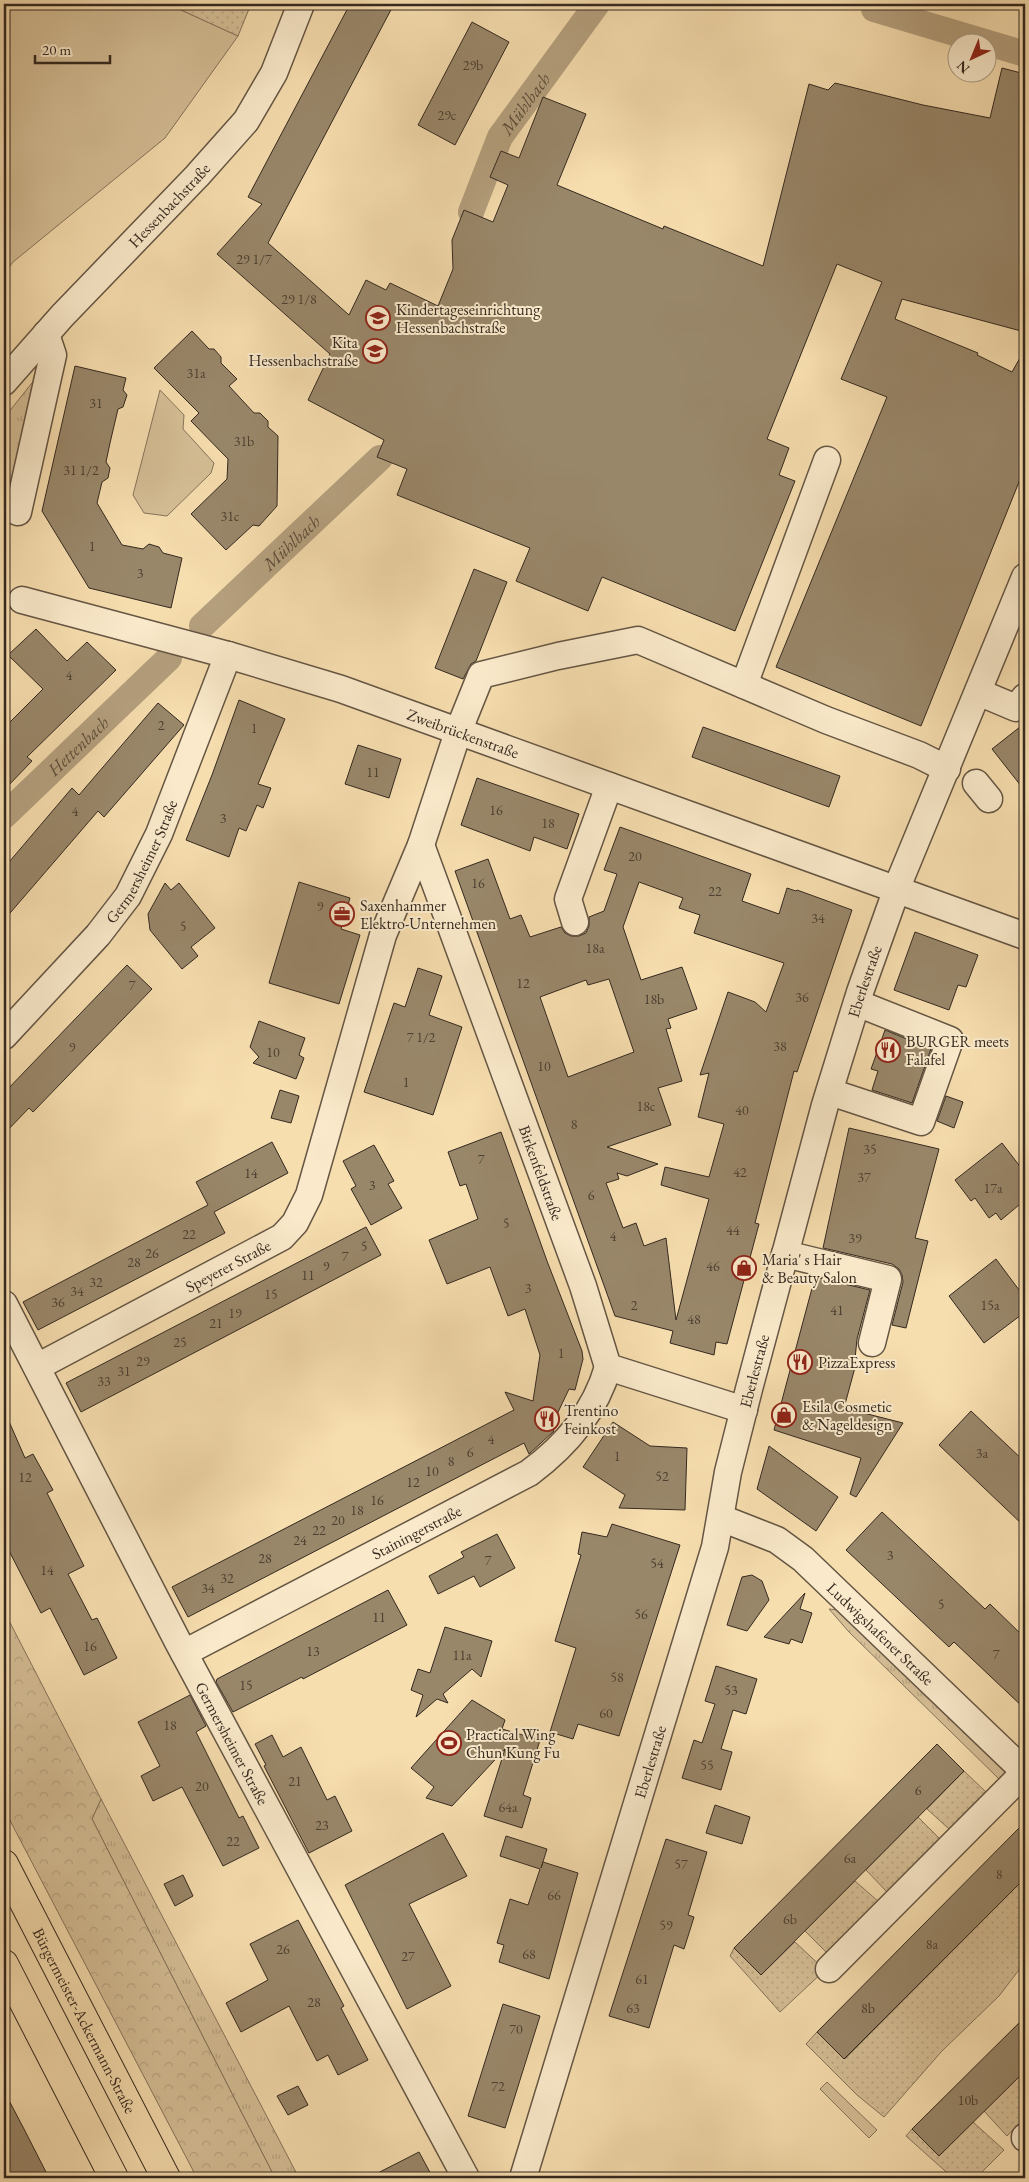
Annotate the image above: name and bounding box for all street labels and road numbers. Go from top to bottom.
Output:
street label: Hessenbachstraße [123,158,214,252]
street label: Zweibrückenstraße [404,703,522,763]
street label: Germersheimer Straße [100,797,182,927]
street label: Eberlestraße [842,942,886,1020]
street label: Birkenfeldstraße [514,1122,568,1223]
street label: Speyerer Straße [182,1235,274,1297]
street label: Eberlestraße [734,1332,774,1410]
street label: Stainingerstraße [368,1500,465,1564]
street label: Ludwigshafener Straße [823,1577,939,1690]
street label: Germersheimer Straße [191,1678,274,1808]
street label: Eberlestraße [629,1723,671,1801]
street label: Bürgermeister-Ackermann-Straße [28,1924,141,2117]

